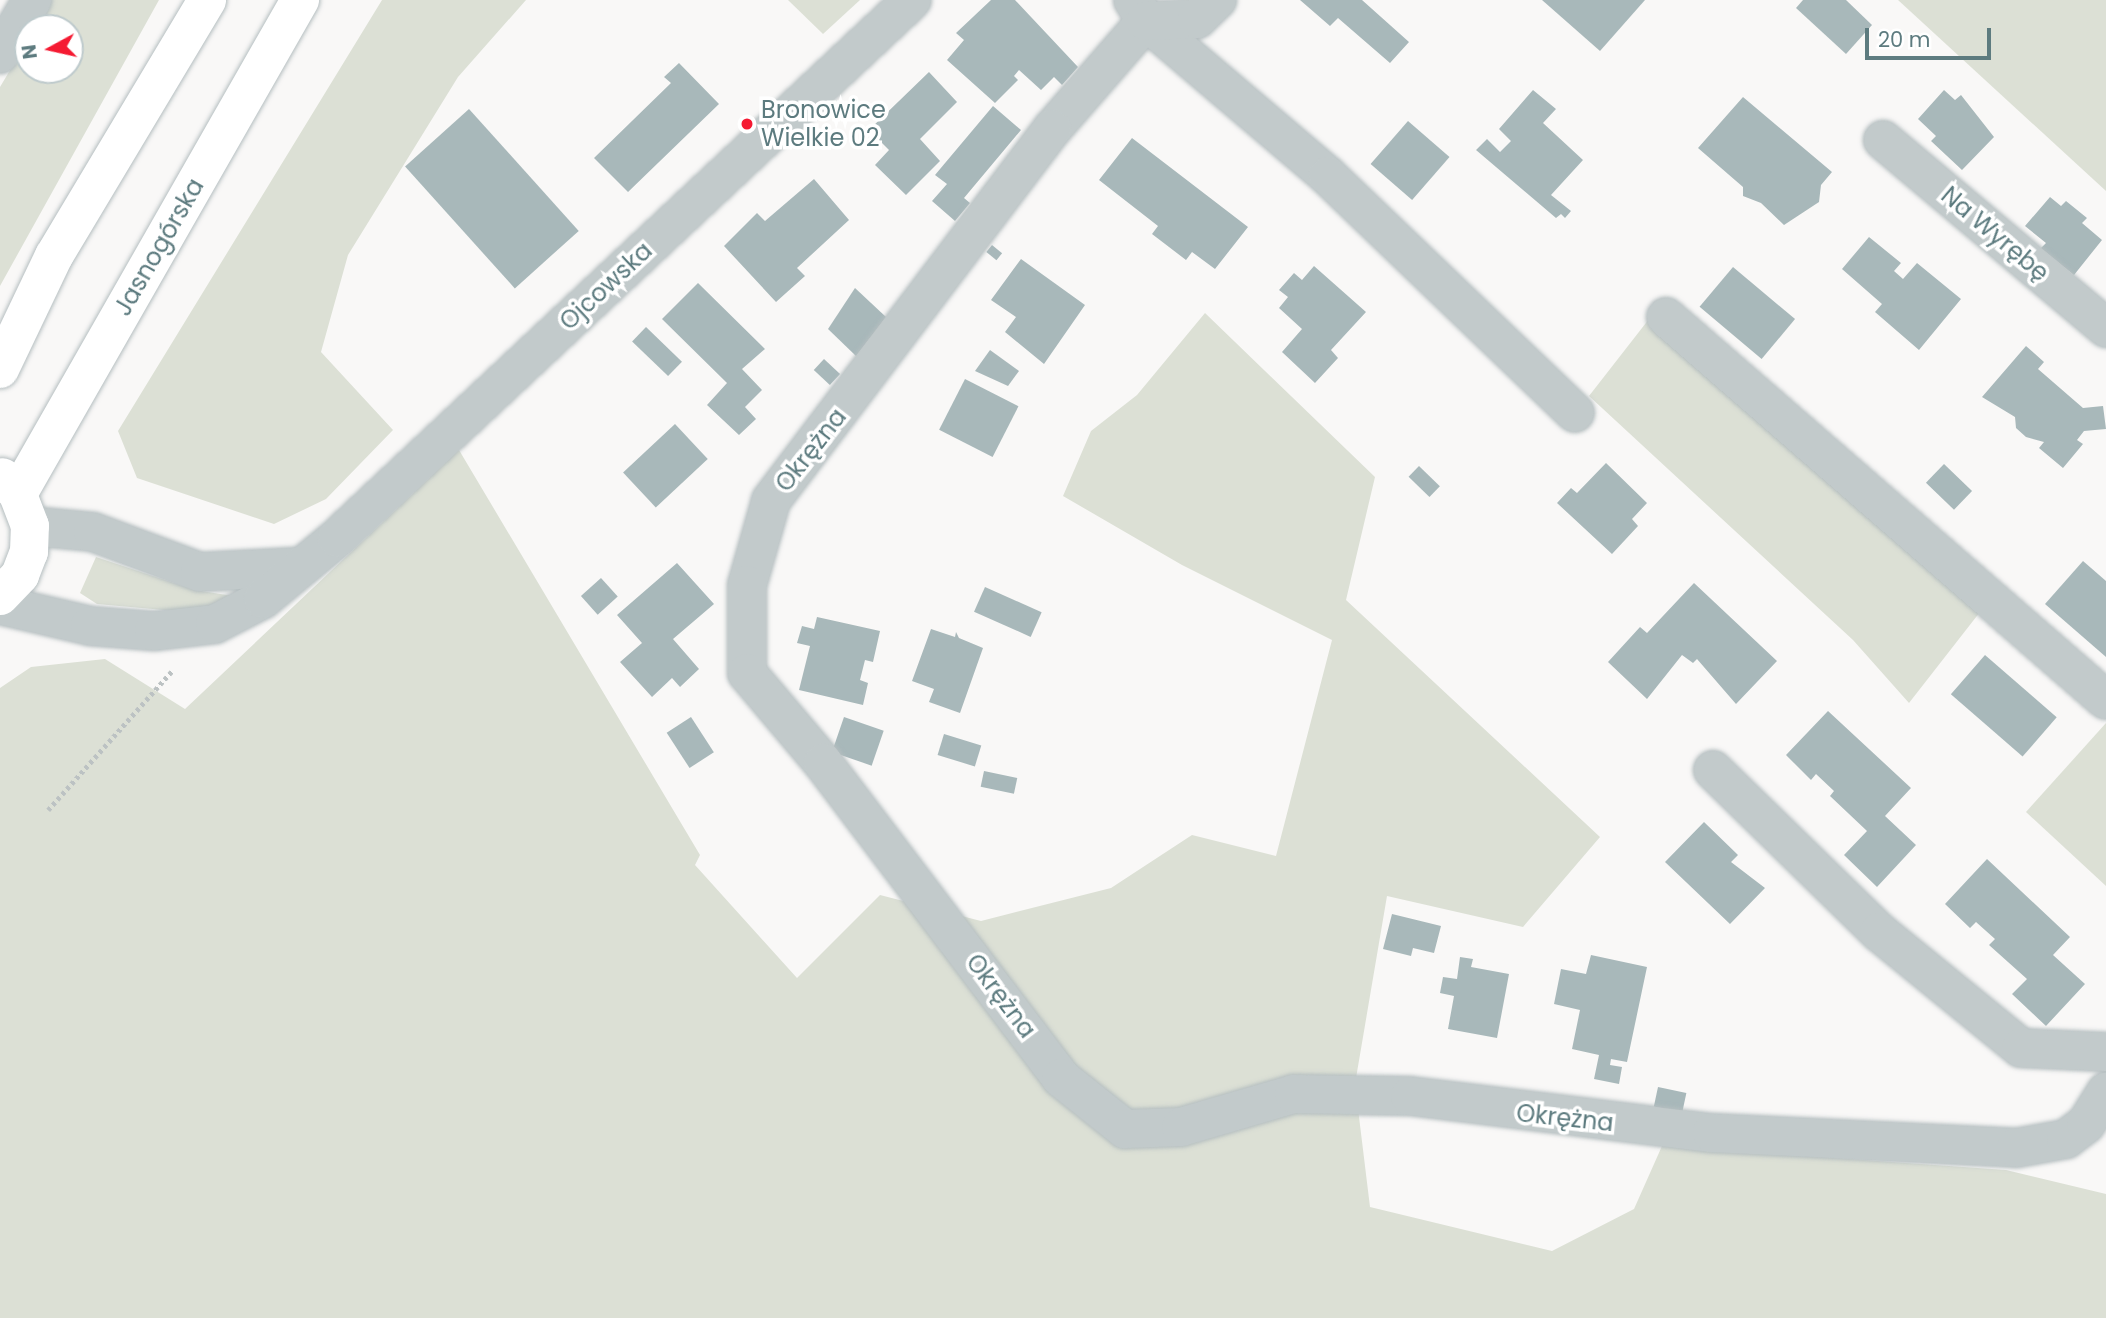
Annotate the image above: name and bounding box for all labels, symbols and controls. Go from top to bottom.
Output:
north arrow [14,14,84,84]
scale bar [1868,14,1994,58]
text: 20 m [1878,25,1931,54]
text: N [15,43,44,61]
place label: Bronowice Wielkie 02 [761,96,886,152]
marker: Bronowice Wielkie 02 [739,116,755,132]
street label: Jasnogórska [108,173,210,321]
street label: Na Wyrębę [1935,181,2055,287]
street label: Ojcowska [554,236,658,336]
street label: Okrężna [770,403,852,497]
street label: Okrężna [960,948,1042,1044]
street label: Okrężna [1515,1099,1615,1137]

